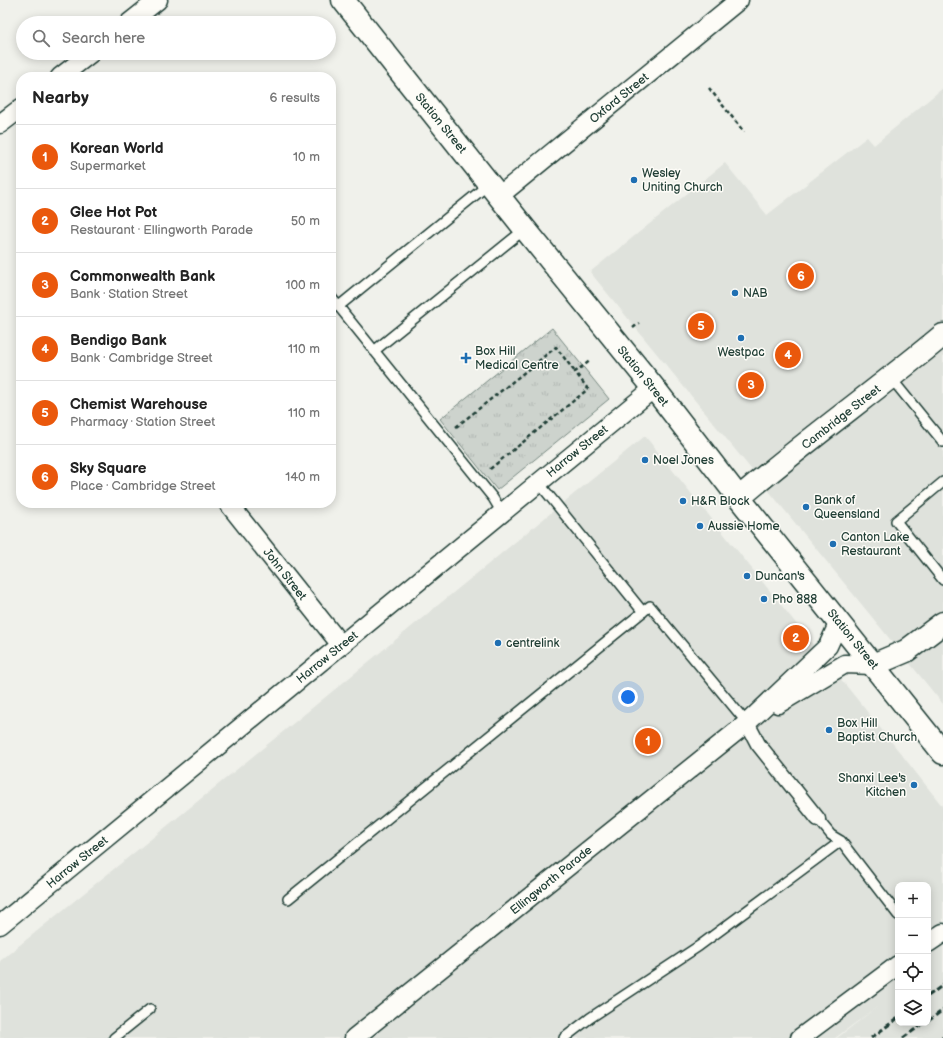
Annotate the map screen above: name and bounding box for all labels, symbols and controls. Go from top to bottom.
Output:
search box [16,16,336,60]
icon: search [30,27,52,49]
text: Search here [62,29,145,48]
street label: Oxford Street [587,70,652,127]
text: Nearby [32,88,89,108]
text: 6 results [270,90,320,106]
street label: Station Street [412,90,470,157]
text: Korean World [70,139,164,158]
text: 1 [42,149,48,165]
text: 10 m [293,149,320,165]
text: Supermarket [70,158,146,174]
place label: Wesley Uniting Church [642,166,723,195]
marker: Wesley Uniting Church [629,175,639,185]
text: Glee Hot Pot [70,203,157,222]
text: 2 [41,213,49,229]
text: 50 m [291,213,320,229]
text: Restaurant · Ellingworth Parade [70,222,253,238]
pin: 6 [788,261,814,291]
text: Commonwealth Bank [70,267,215,286]
text: 3 [41,277,49,293]
text: 100 m [285,277,320,293]
text: Bank · Station Street [70,286,188,302]
place label: NAB [743,286,768,301]
marker: NAB [730,288,740,298]
pin: 5 [688,311,714,341]
text: Bendigo Bank [70,331,167,350]
marker: Westpac [736,333,746,343]
pin: 4 [775,340,801,370]
text: 4 [41,341,49,357]
text: 110 m [288,341,320,357]
street label: Station Street [614,343,672,410]
place label: Box Hill Medical Centre [475,344,559,373]
place label: Westpac [717,345,765,360]
text: Bank · Cambridge Street [70,350,213,366]
marker: Box Hill Medical Centre [460,352,472,364]
pin: 3 [738,370,764,400]
street label: Cambridge Street [799,382,884,453]
text: Chemist Warehouse [70,395,208,414]
text: 5 [41,405,49,421]
text: 110 m [288,405,320,421]
text: Pharmacy · Station Street [70,414,215,430]
street label: Harrow Street [544,422,611,481]
place label: Noel Jones [653,453,714,468]
marker: Noel Jones [640,455,650,465]
text: Sky Square [70,459,146,478]
text: 6 [41,469,49,485]
text: 140 m [285,469,320,485]
text: Place · Cambridge Street [70,478,216,494]
place label: Bank of Queensland [814,493,880,522]
place label: H&R Block [691,494,750,509]
marker: H&R Block [678,496,688,506]
marker: Bank of Queensland [801,502,811,512]
place label: Aussie Home [708,519,780,534]
marker: Aussie Home [695,521,705,531]
place label: Canton Lake Restaurant [841,530,909,559]
marker: Canton Lake Restaurant [828,539,838,549]
street label: John Street [260,545,310,604]
place label: Duncan's [755,569,805,584]
marker: Duncan's [742,571,752,581]
place label: Pho 888 [772,592,817,607]
marker: Pho 888 [759,594,769,604]
street label: Station Street [824,606,882,673]
pin: 2 [783,623,809,653]
street label: Harrow Street [294,628,361,687]
place label: centrelink [506,636,559,651]
marker: centrelink [493,638,503,648]
your location [618,687,638,707]
place label: Box Hill Baptist Church [837,716,917,745]
marker: Box Hill Baptist Church [824,725,834,735]
pin: 1 [635,726,661,756]
place label: Shanxi Lee's Kitchen [838,771,906,800]
marker: Shanxi Lee's Kitchen [909,780,919,790]
street label: Harrow Street [44,833,111,892]
street label: Ellingworth Parade [507,843,595,918]
map controls [895,882,931,1026]
button: + [895,882,931,918]
button: − [895,918,931,954]
button: locate [895,954,931,990]
button: layers [895,990,931,1026]

